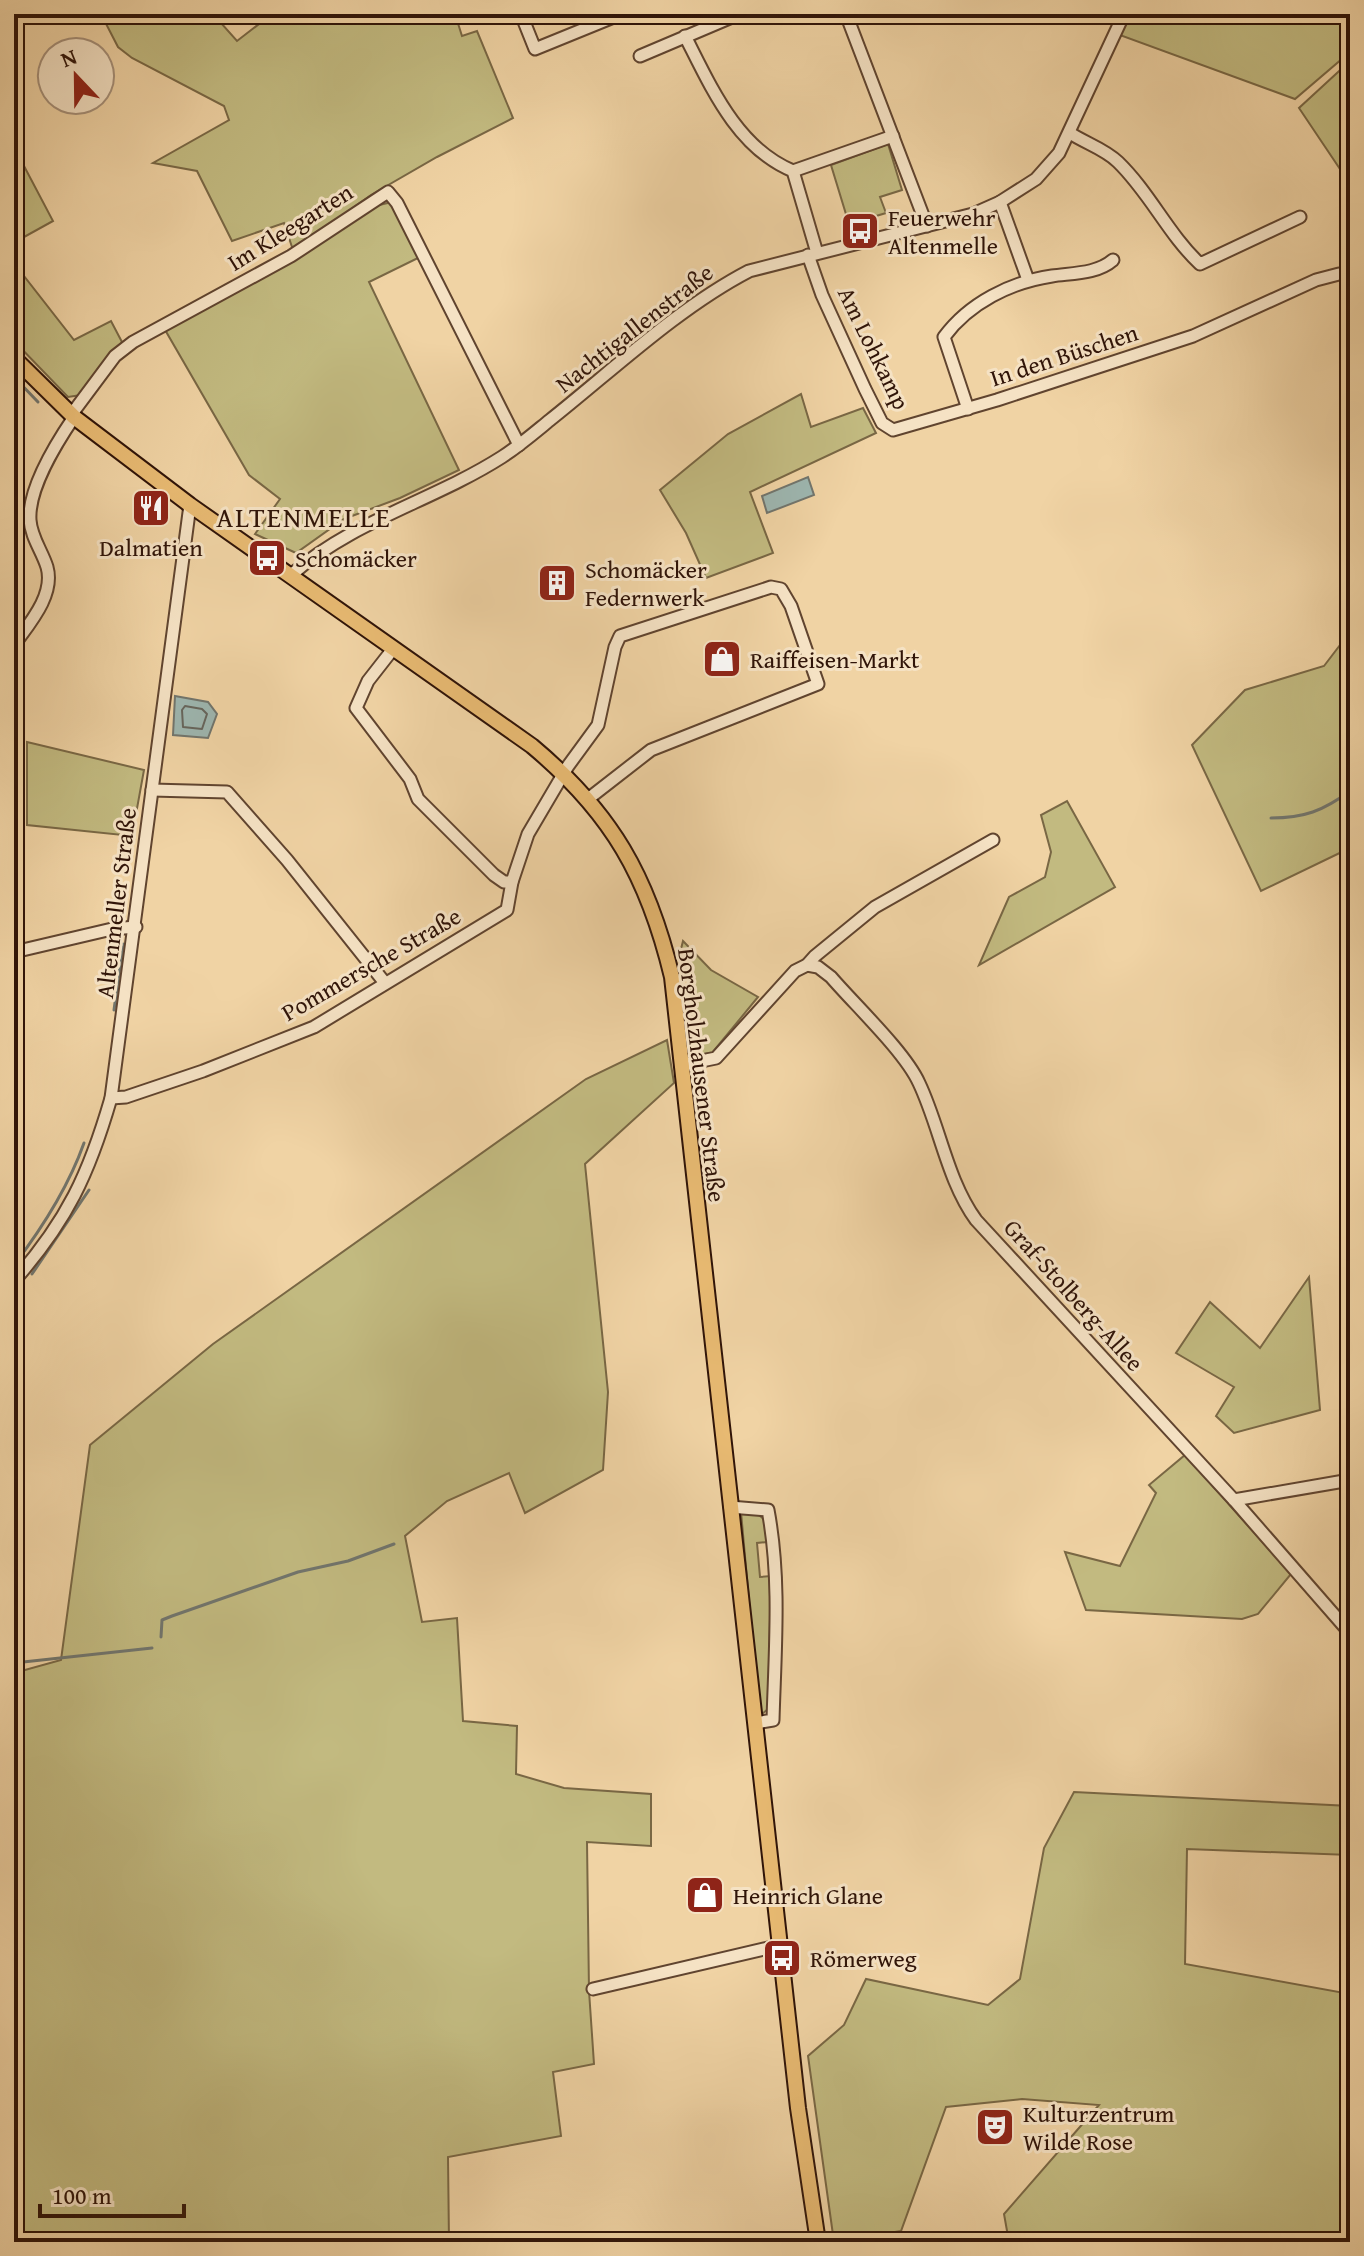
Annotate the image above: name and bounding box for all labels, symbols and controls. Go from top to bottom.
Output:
north arrow [36,36,116,116]
text: N [56,40,82,75]
street label: Im Kleegarten [220,174,360,279]
place label: Feuerwehr Altenmelle [888,200,998,263]
bus stop icon: Feuerwehr Altenmelle [839,210,881,252]
street label: Nachtigallenstraße [548,255,720,401]
street label: Am Lohkamp [829,281,919,415]
street label: In den Büschen [986,314,1143,395]
restaurant icon: Dalmatien [130,487,172,529]
district label: ALTENMELLE [216,496,392,537]
place label: Dalmatien [99,530,203,565]
bus stop icon: Schomäcker [246,537,288,579]
place label: Schomäcker [295,541,417,576]
place label: Schomäcker Federnwerk [585,552,707,615]
building icon: Schomäcker Federnwerk [536,562,578,604]
shop icon: Raiffeisen-Markt [701,638,743,680]
place label: Raiffeisen-Markt [750,642,920,677]
street label: Altenmeller Straße [87,806,145,1000]
street label: Pommersche Straße [275,898,467,1030]
street label: Borgholzhausener Straße [669,946,735,1204]
street label: Graf-Stolberg-Allee [996,1211,1152,1379]
shop icon: Heinrich Glane [684,1874,726,1916]
place label: Heinrich Glane [733,1878,883,1913]
bus stop icon: Römerweg [761,1937,803,1979]
place label: Römerweg [810,1941,917,1976]
place label: Kulturzentrum Wilde Rose [1023,2096,1175,2159]
theatre icon: Kulturzentrum Wilde Rose [974,2106,1016,2148]
scale bar [40,2168,184,2218]
text: 100 m [52,2178,112,2213]

